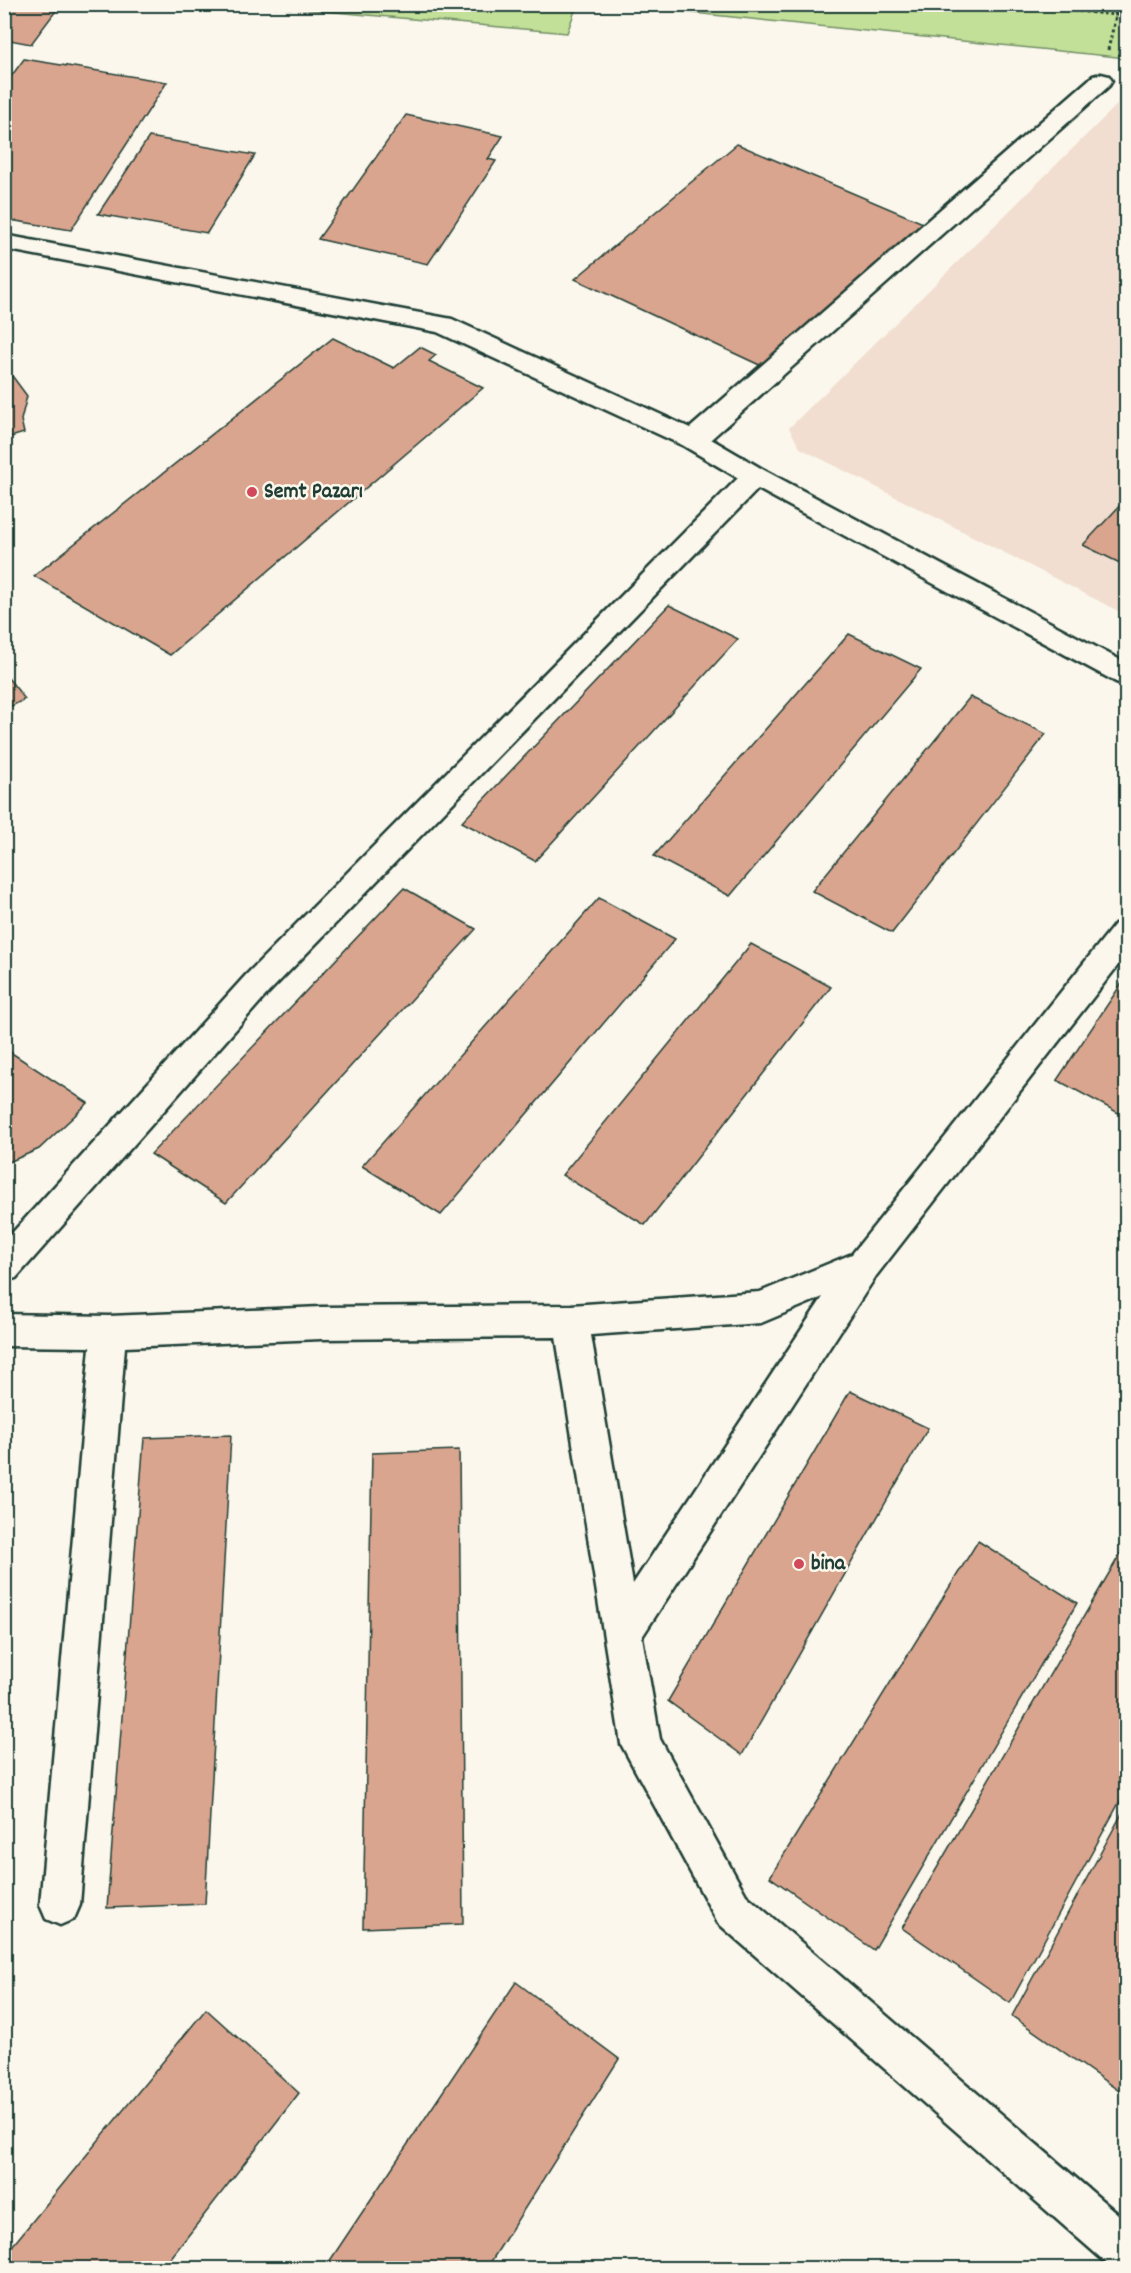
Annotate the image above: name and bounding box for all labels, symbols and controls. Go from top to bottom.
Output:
place label: Semt Pazarı [264,477,363,508]
marker: Semt Pazarı [245,485,259,499]
place label: bina [811,1549,846,1580]
marker: bina [792,1557,806,1571]

